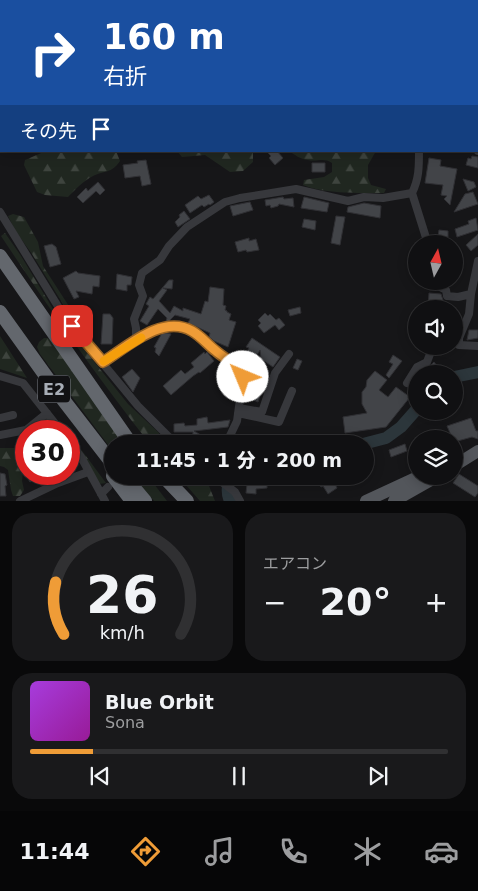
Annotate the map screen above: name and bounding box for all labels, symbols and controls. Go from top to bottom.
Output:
text: 160 m [103,17,225,57]
icon: right [20,20,85,85]
text: 右折 [103,64,147,89]
icon: arrive [87,115,115,143]
text: その先 [20,120,77,142]
north arrow [408,235,462,290]
map controls [408,235,463,485]
button: sound [408,300,463,355]
pin [51,305,93,347]
icon: arrive [58,312,86,340]
position arrow [216,350,268,402]
button: search [408,365,463,420]
road number: E2 [38,376,70,402]
speed limit sign: 30 [15,420,80,485]
button: layers [408,430,463,485]
text: 11:45 · 1 分 · 200 m [136,449,342,471]
text: エアコン [263,554,327,573]
text: 26 [86,565,159,625]
text: 20° [320,580,391,624]
text: − [263,586,286,619]
text: + [425,586,448,619]
text: km/h [100,622,145,643]
text: Blue Orbit [105,691,214,713]
text: Sona [105,713,145,732]
icon: previous [86,762,114,790]
icon: pause [225,762,253,790]
icon: next [364,762,392,790]
icon: directions [128,834,163,869]
icon: music [202,834,237,869]
icon: phone [276,834,311,869]
icon: climate [350,834,385,869]
icon: car [424,834,459,869]
text: 11:44 [19,839,89,864]

